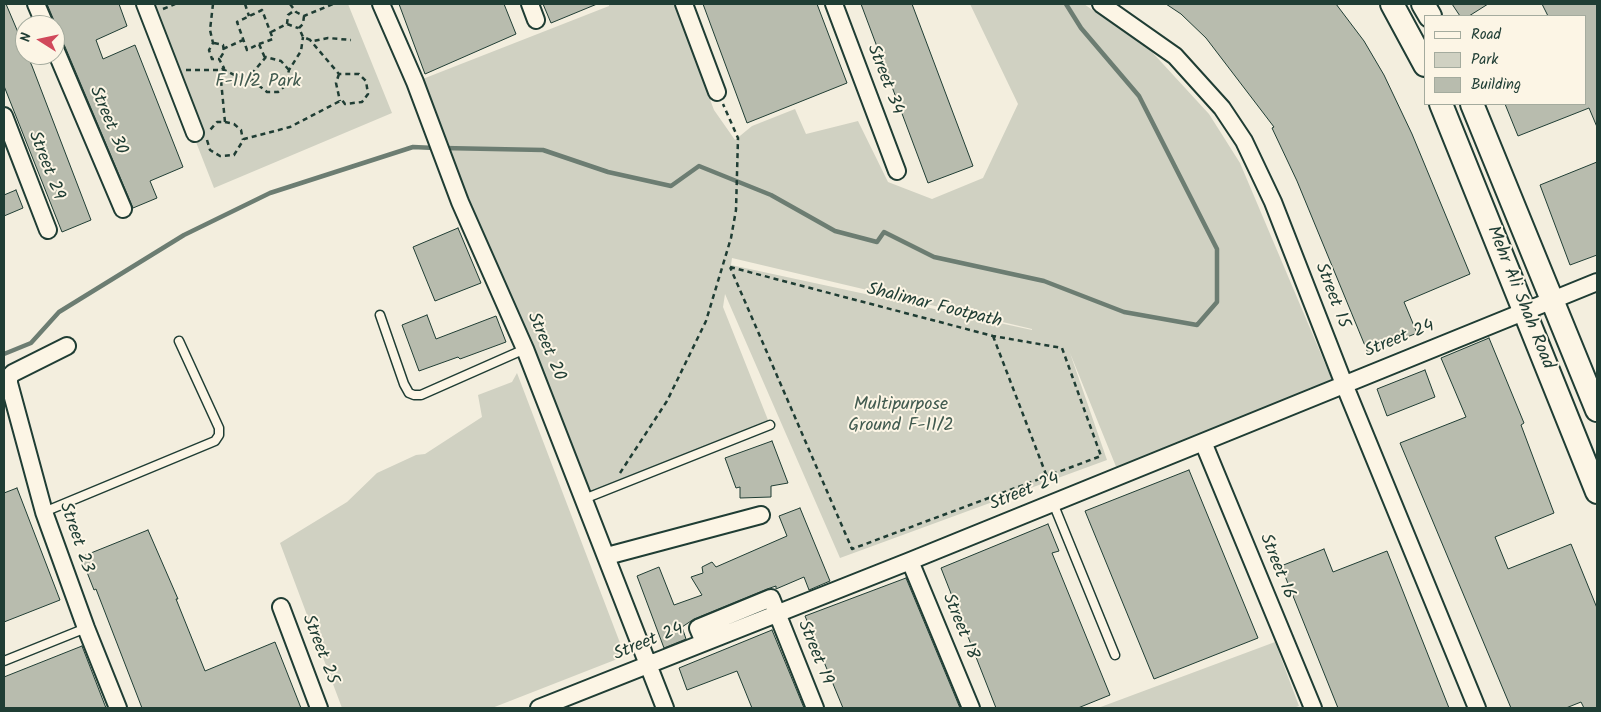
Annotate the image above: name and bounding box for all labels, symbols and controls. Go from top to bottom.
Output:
north arrow [15,15,65,65]
legend [1424,15,1586,105]
text: Road [1471,23,1501,47]
text: N [15,31,38,44]
street label: Street 34 [861,42,907,118]
text: Park [1471,48,1498,72]
park label: F-11/2 Park [215,72,301,94]
text: Building [1471,73,1521,97]
street label: Street 30 [83,84,131,158]
street label: Street 29 [22,128,68,204]
street label: Mehr Ali Shah Road [1480,223,1558,373]
street label: Street 15 [1309,260,1353,332]
street label: Shalimar Footpath [864,280,1004,334]
street label: Street 20 [521,309,569,385]
street label: Street 24 [1362,316,1438,364]
park label: Multipurpose Ground F-11/2 [848,395,954,438]
street label: Street 24 [987,469,1063,517]
street label: Street 23 [53,500,97,576]
street label: Street 16 [1253,531,1299,603]
street label: Street 18 [936,591,982,663]
street label: Street 25 [296,612,342,688]
street label: Street 19 [791,618,837,688]
street label: Street 24 [611,619,687,667]

